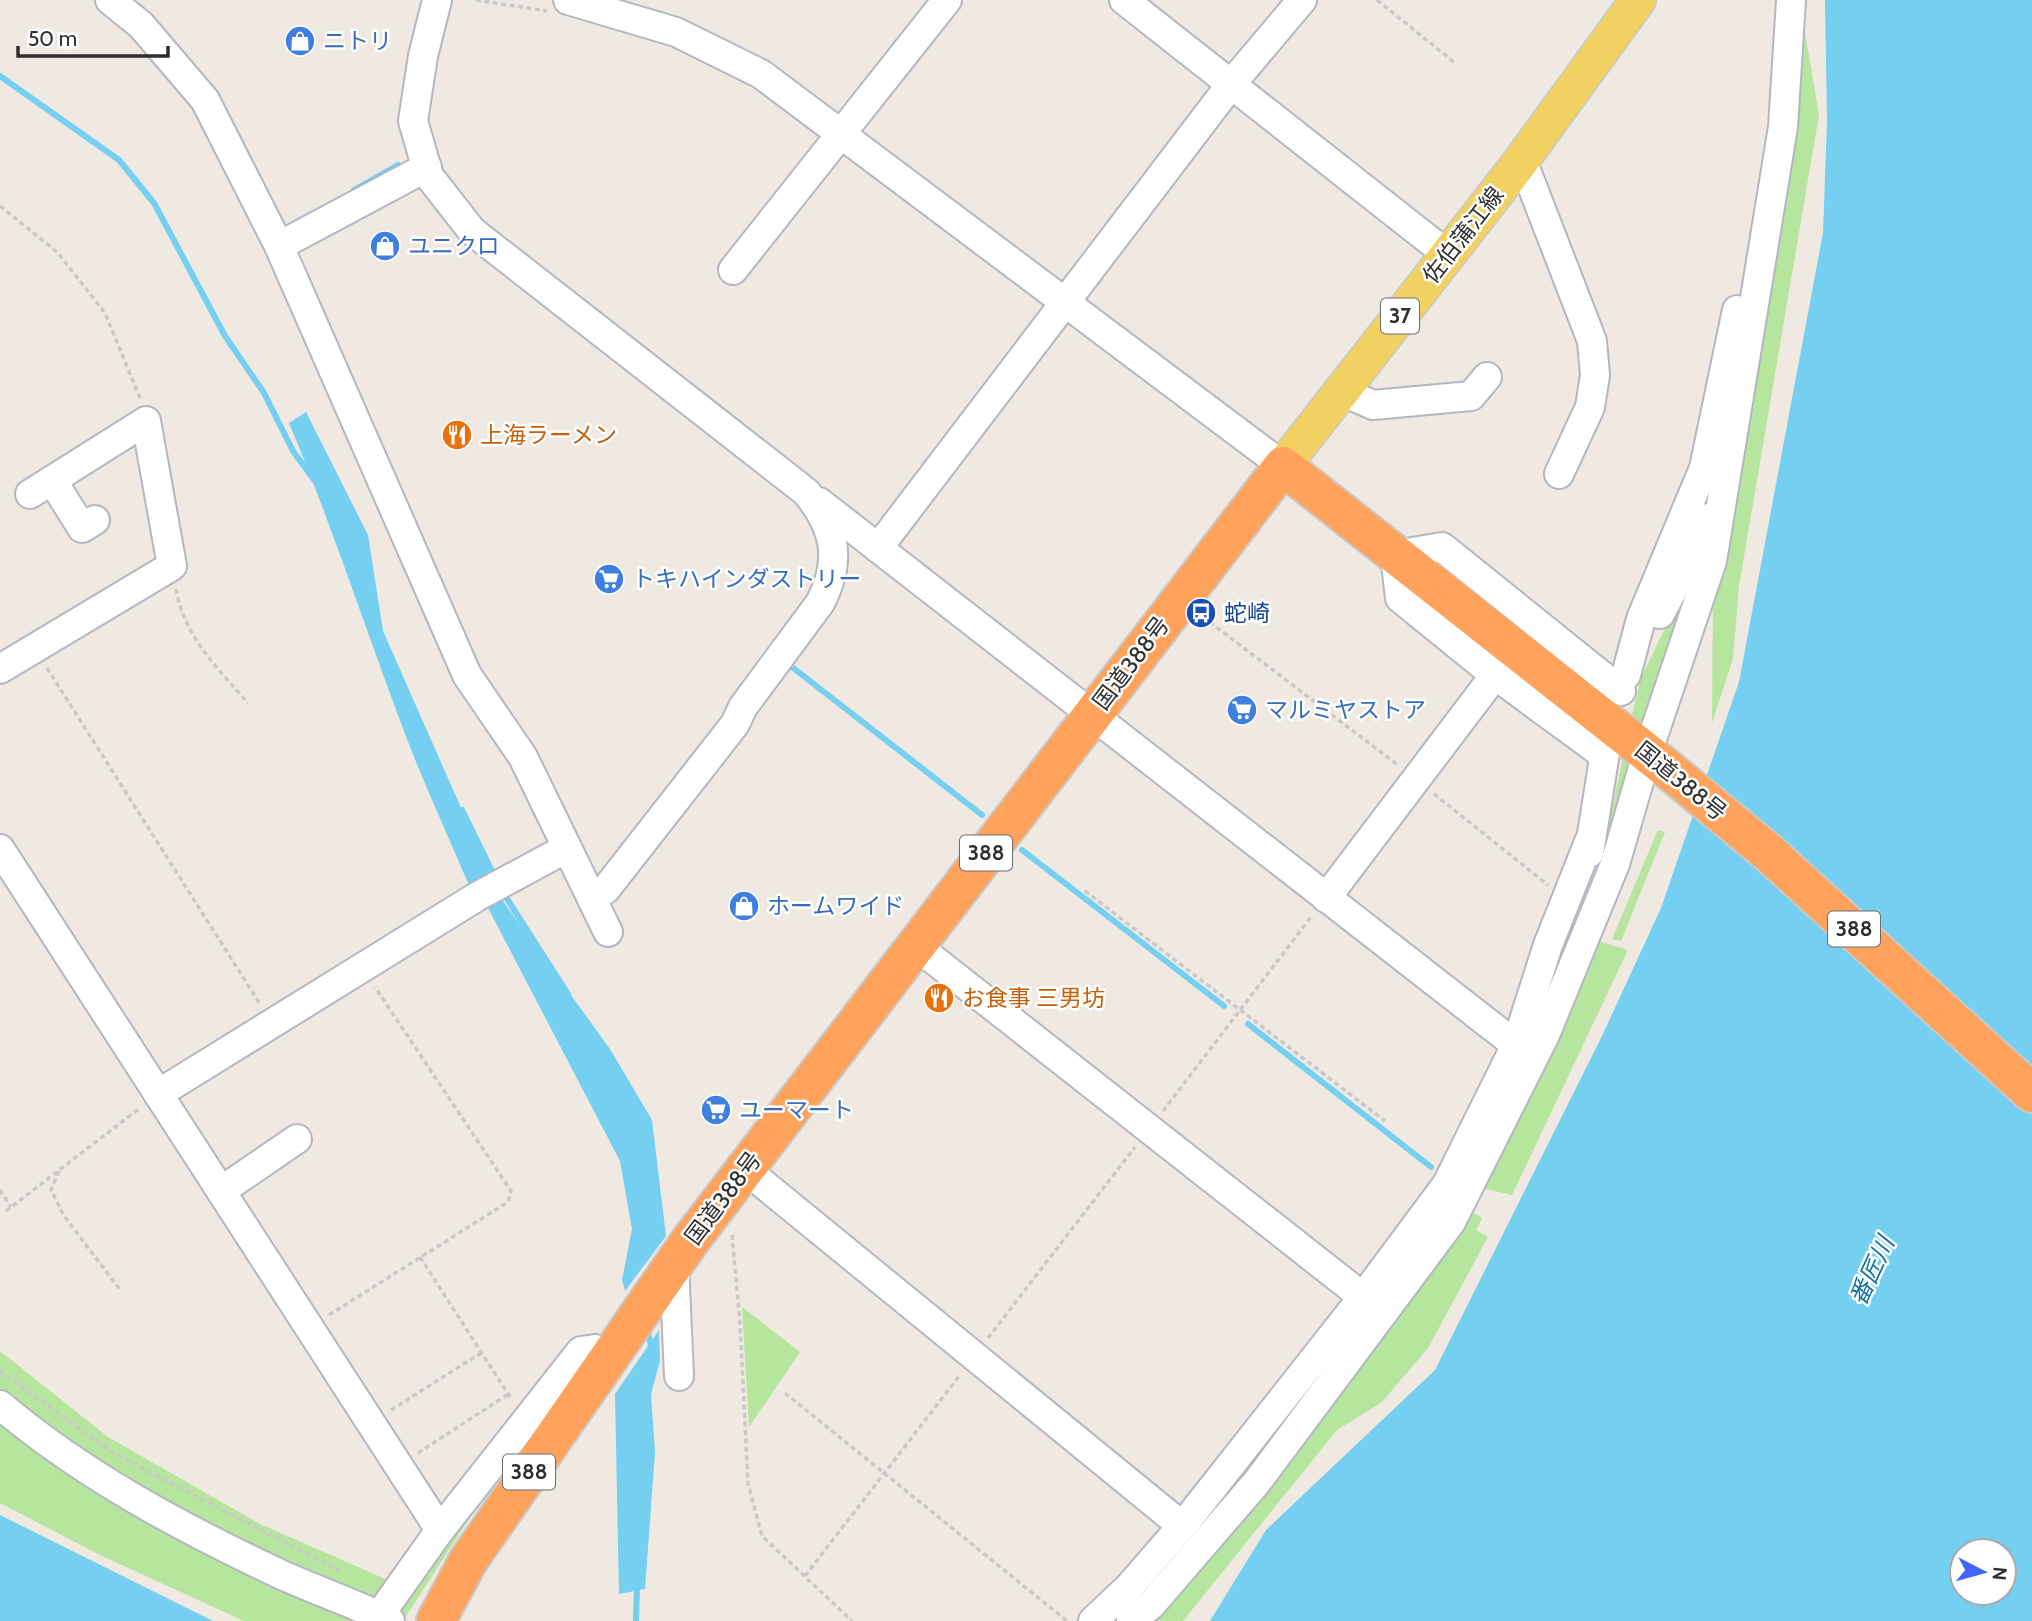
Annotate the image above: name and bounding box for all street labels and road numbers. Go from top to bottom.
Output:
street label: 佐伯蒲江線 [1417,181,1509,289]
road number: 37 [1381,298,1419,334]
street label: 国道388号 [1087,611,1175,715]
street label: 国道388号 [1630,736,1732,826]
road number: 388 [960,836,1012,870]
road number: 388 [1828,912,1880,946]
street label: 国道388号 [679,1146,767,1250]
road number: 388 [503,1454,555,1490]

